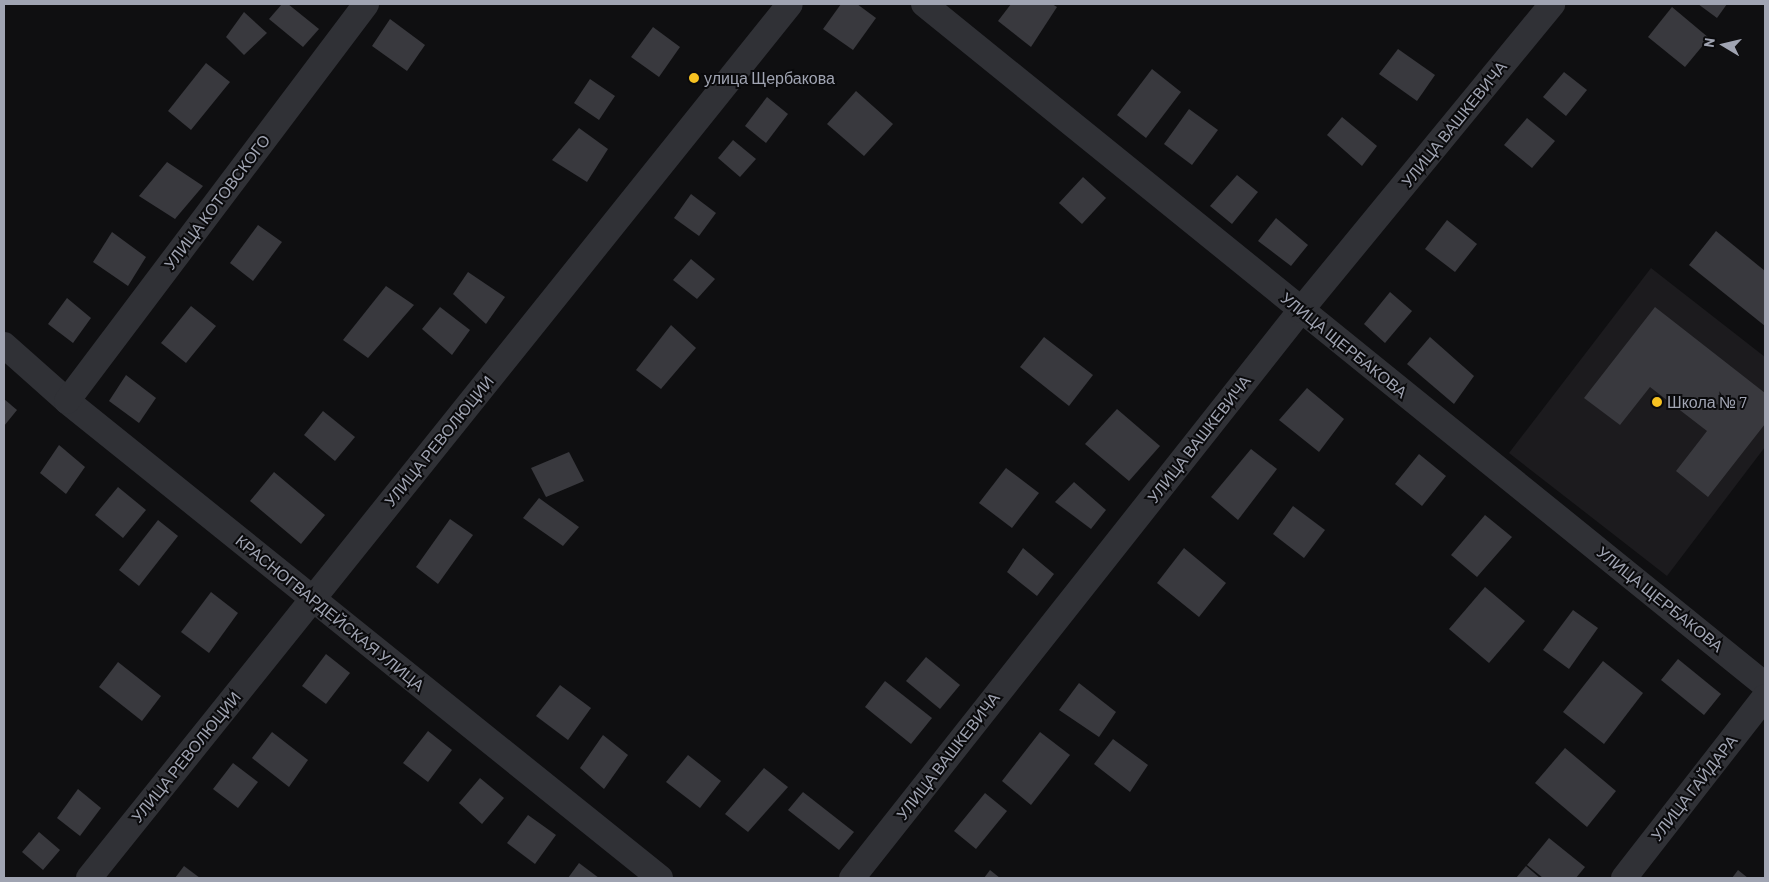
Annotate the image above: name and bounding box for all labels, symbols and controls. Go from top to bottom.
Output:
north arrow [1699,20,1749,70]
text: N [1700,37,1718,49]
street label: УЛИЦА ВАШКЕВИЧА [1397,57,1511,191]
place label: улица Щербакова [704,68,835,88]
marker: улица Щербакова [688,72,700,84]
street label: УЛИЦА КОТОВСКОГО [160,131,274,273]
street label: УЛИЦА ЩЕРБАКОВА [1277,288,1411,402]
street label: УЛИЦА ВАШКЕВИЧА [1143,371,1255,507]
street label: УЛИЦА РЕВОЛЮЦИИ [380,372,498,510]
place label: Школа № 7 [1667,392,1747,412]
marker: Школа № 7 [1651,396,1663,408]
street label: КРАСНОГВАРДЕЙСКАЯ УЛИЦА [232,531,428,695]
street label: УЛИЦА ЩЕРБАКОВА [1593,542,1727,656]
street label: УЛИЦА РЕВОЛЮЦИИ [127,688,245,826]
street label: УЛИЦА ВАШКЕВИЧА [892,688,1004,824]
street label: УЛИЦА ГАЙДАРА [1647,731,1741,845]

